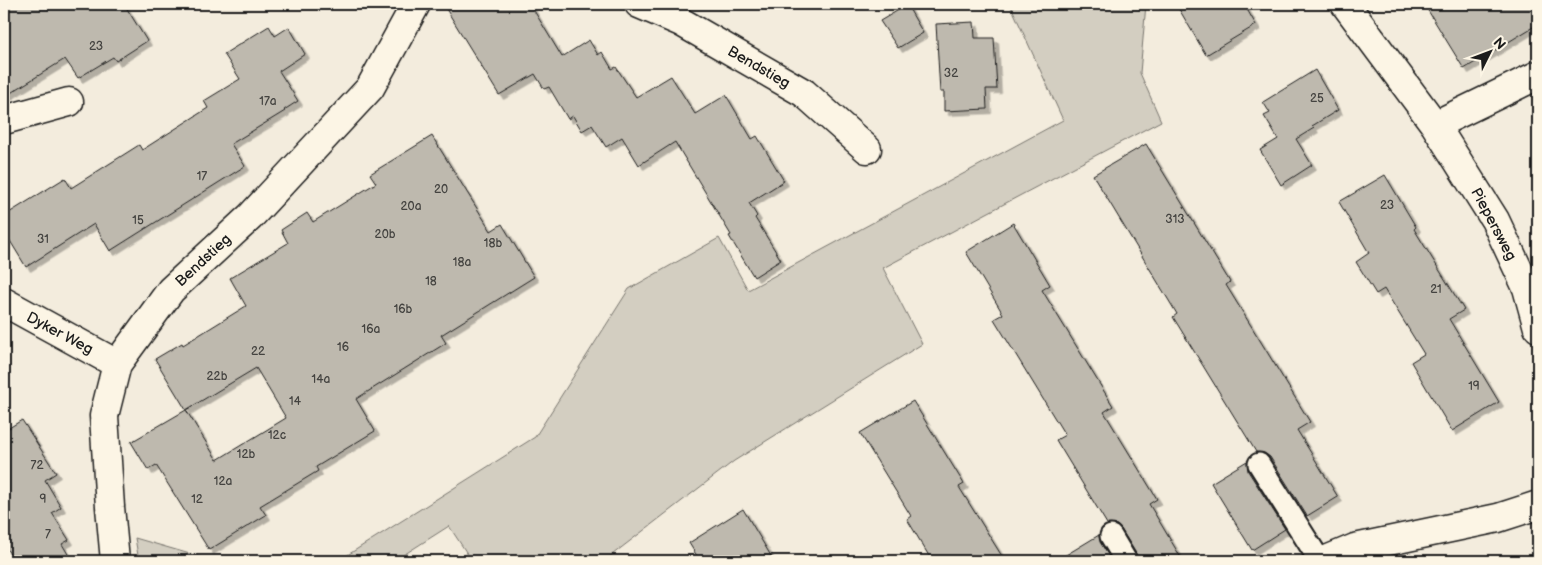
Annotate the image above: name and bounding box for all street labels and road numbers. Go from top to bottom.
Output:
street label: Bendstieg [724,42,794,93]
street label: Piepersweg [1466,185,1521,264]
street label: Bendstieg [172,230,235,291]
street label: Dyker Weg [23,308,96,359]

